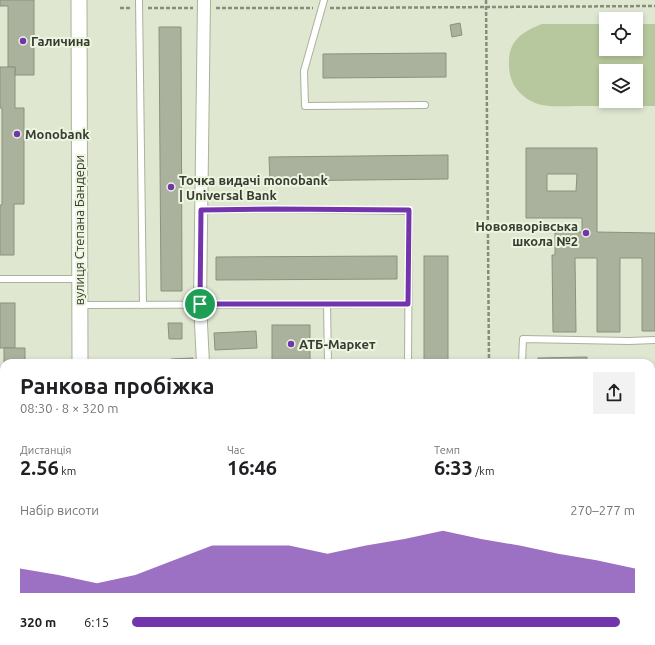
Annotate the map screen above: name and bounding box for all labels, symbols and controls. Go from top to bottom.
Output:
map controls [599,12,643,108]
button: locate [599,12,643,56]
place label: Галичина [31,34,90,48]
marker: Галичина [18,36,28,46]
button: layers [599,64,643,108]
place label: Monobank [25,127,90,141]
marker: Monobank [12,129,22,139]
street label: вулиця Степана Бандери [72,155,86,305]
place label: Точка видачі monobank | Universal Bank [179,173,328,202]
marker: Точка видачі monobank | Universal Bank [166,182,176,192]
place label: Новояворівська школа №2 [475,219,578,248]
marker: Новояворівська школа №2 [581,228,591,238]
pin [183,287,217,321]
icon: arrive [189,293,211,315]
place label: АТБ-Маркет [299,337,376,351]
marker: АТБ-Маркет [286,339,296,349]
button: share [593,372,635,414]
text: Ранкова пробіжка [20,373,215,398]
text: 08:30 · 8 × 320 m [20,401,119,415]
text: Дистанція [20,444,71,456]
text: Час [227,444,245,456]
text: Темп [434,444,460,456]
text: 2.56 [20,456,59,479]
text: 16:46 [227,456,277,479]
text: 6:33 [434,456,473,479]
text: km [59,465,76,477]
text: /km [473,465,494,477]
text: Набір висоти [20,503,99,517]
text: 270–277 m [570,503,635,517]
text: 320 m [20,615,56,629]
text: 6:15 [84,615,109,629]

